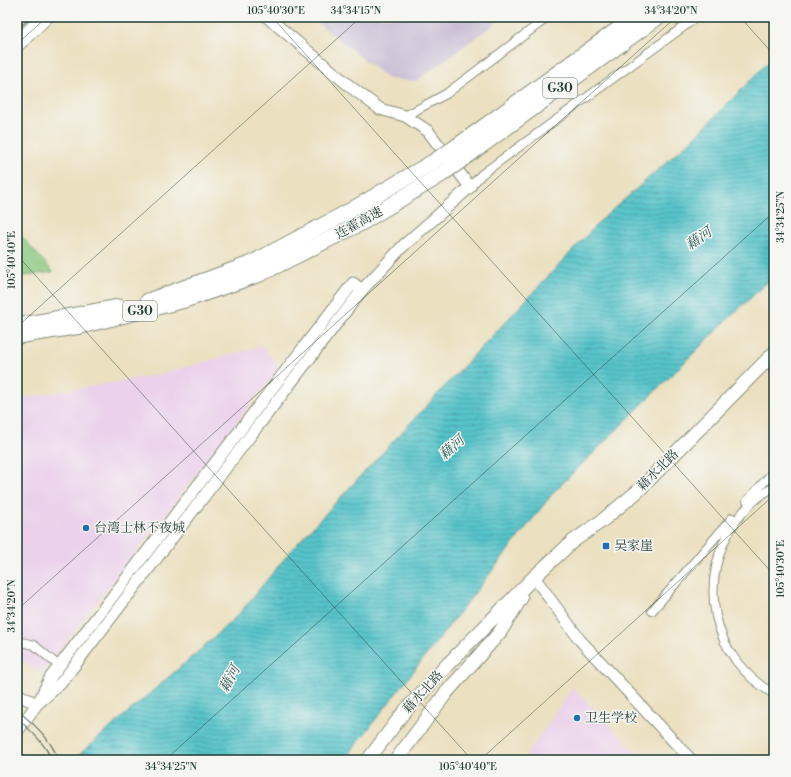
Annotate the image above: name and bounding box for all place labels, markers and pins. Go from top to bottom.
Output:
place label: 台湾士林不夜城 [94,520,185,536]
marker: 台湾士林不夜城 [81,523,91,533]
place label: 吴家崖 [614,538,653,554]
marker: 吴家崖 [601,541,611,551]
place label: 卫生学校 [585,710,637,726]
marker: 卫生学校 [572,713,582,723]

